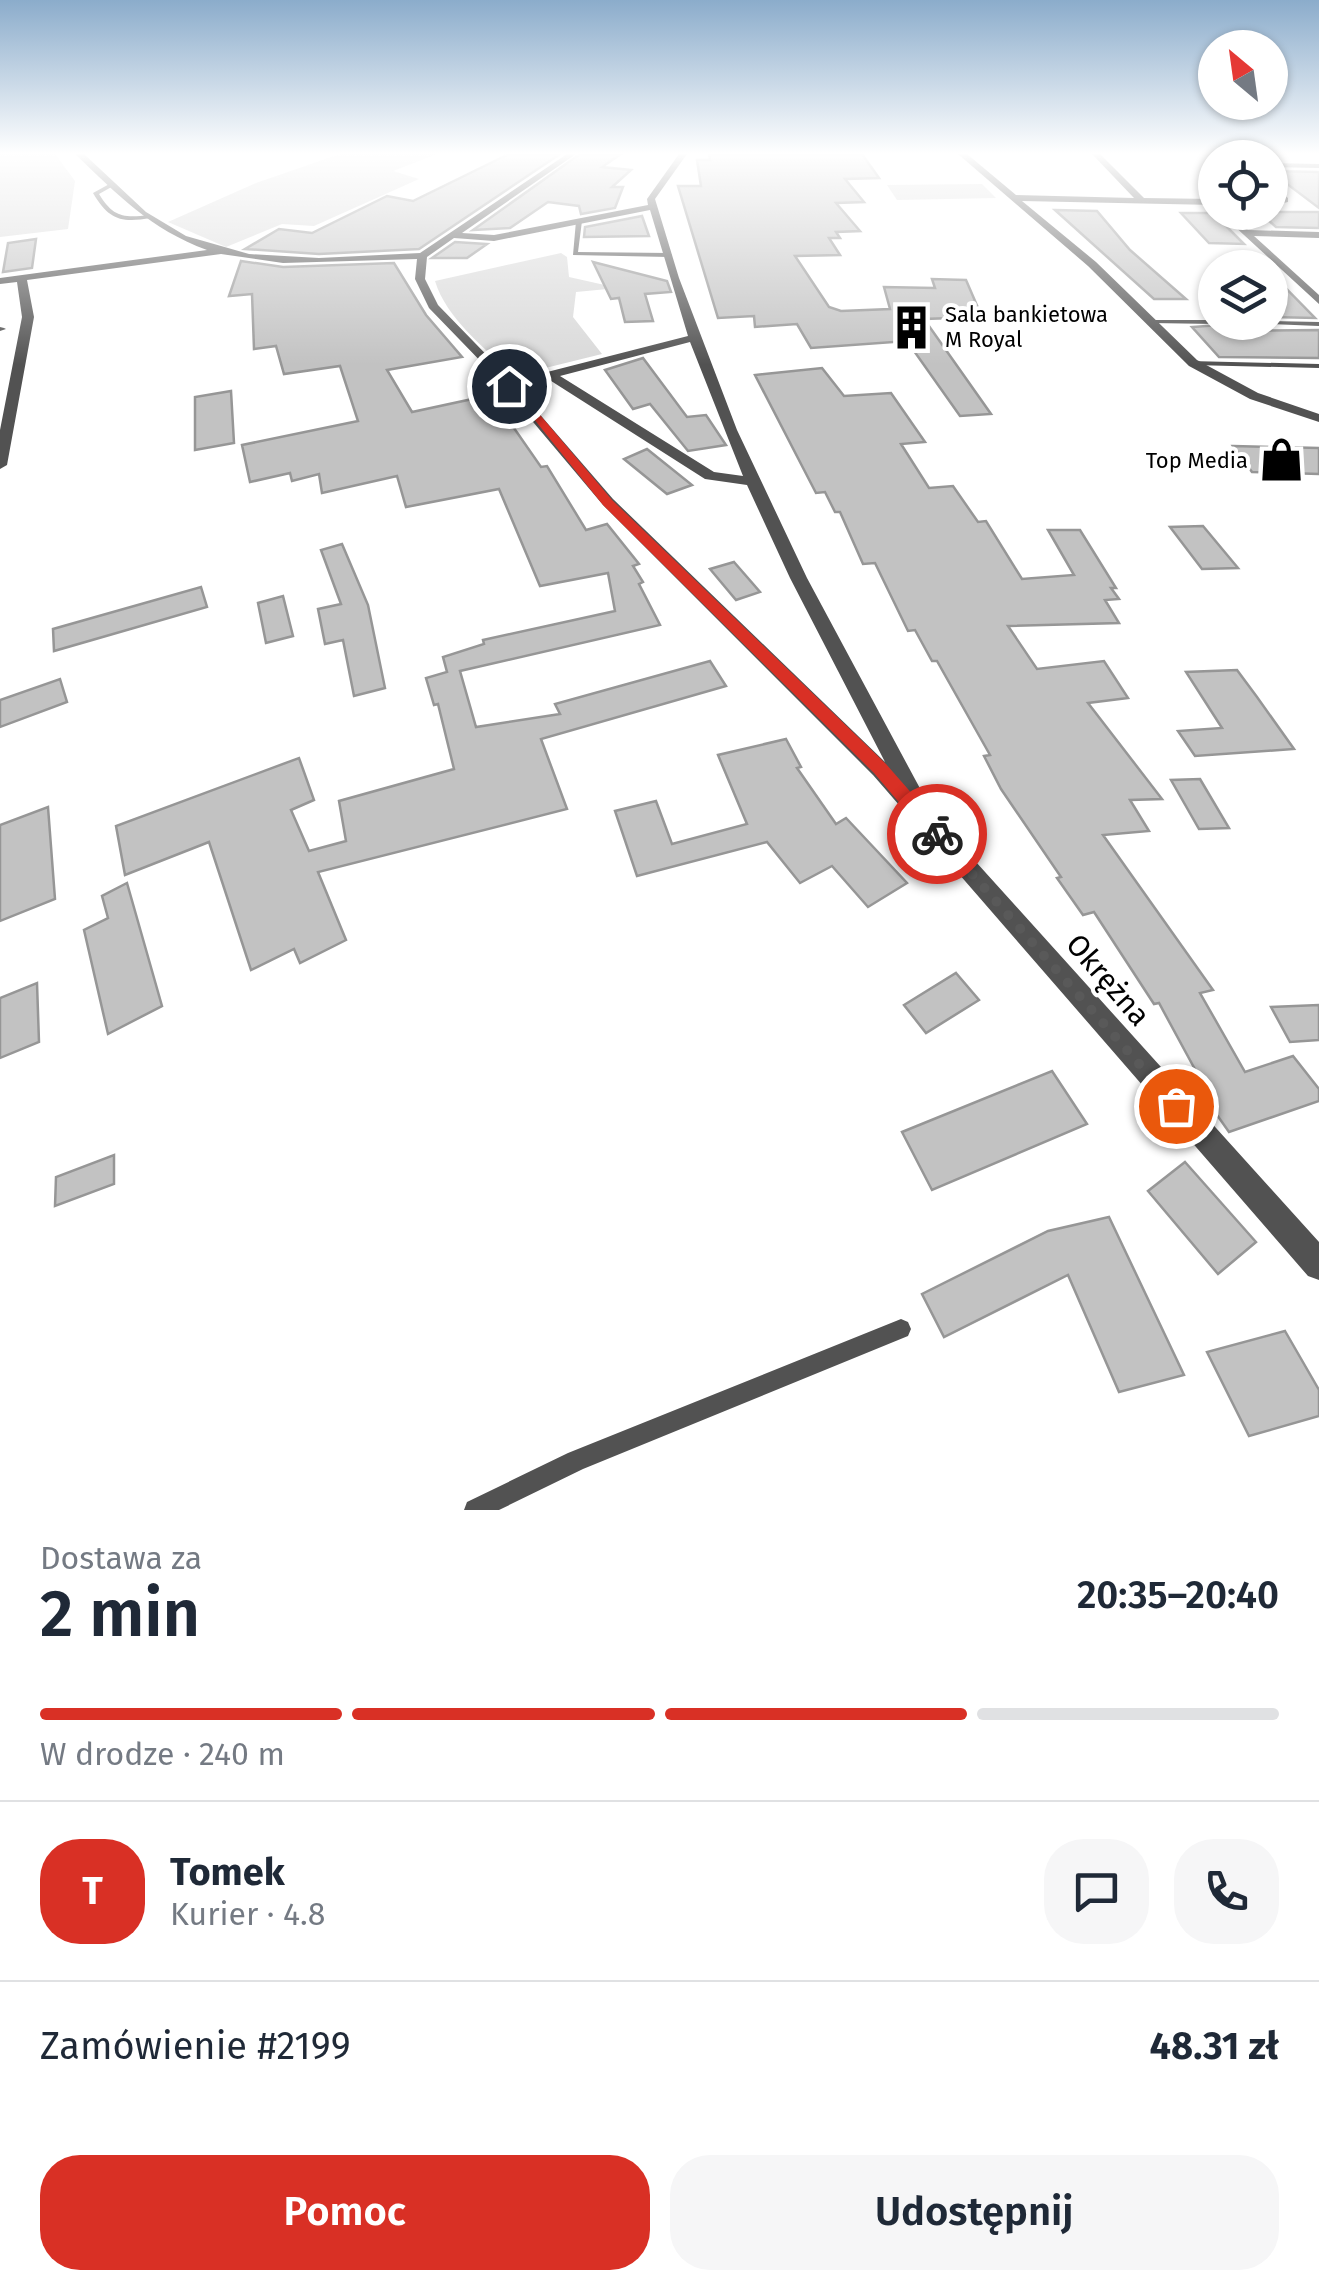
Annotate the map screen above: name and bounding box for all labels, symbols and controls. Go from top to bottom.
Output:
north arrow [1198,30,1288,120]
map controls [1198,30,1288,340]
button: locate [1198,140,1288,230]
button: layers [1198,250,1288,340]
place label: Sala bankietowa M Royal [945,301,1108,353]
building icon: Sala bankietowa M Royal [888,303,936,351]
pin [467,344,552,429]
icon: home [482,359,537,414]
shop icon: Top Media [1257,436,1305,484]
place label: Top Media [1146,447,1248,474]
courier [887,784,987,884]
icon: bike [910,807,965,862]
street label: Okrężna [1058,927,1158,1033]
pin [1134,1064,1219,1149]
icon: bag [1149,1079,1204,1134]
text: Dostawa za [40,1539,202,1577]
text: 20:35–20:40 [1077,1572,1279,1618]
text: 2 min [40,1575,200,1653]
text: W drodze · 240 m [40,1735,285,1773]
button: chat [1044,1839,1149,1944]
button: phone [1174,1839,1279,1944]
text: Tomek [170,1849,285,1895]
text: T [82,1868,103,1914]
text: Kurier · 4.8 [170,1895,325,1933]
text: Zamówienie #2199 [40,2023,351,2069]
text: 48.31 zł [1150,2023,1279,2069]
button: Pomoc [40,2155,650,2270]
button: Udostępnij [670,2155,1279,2270]

